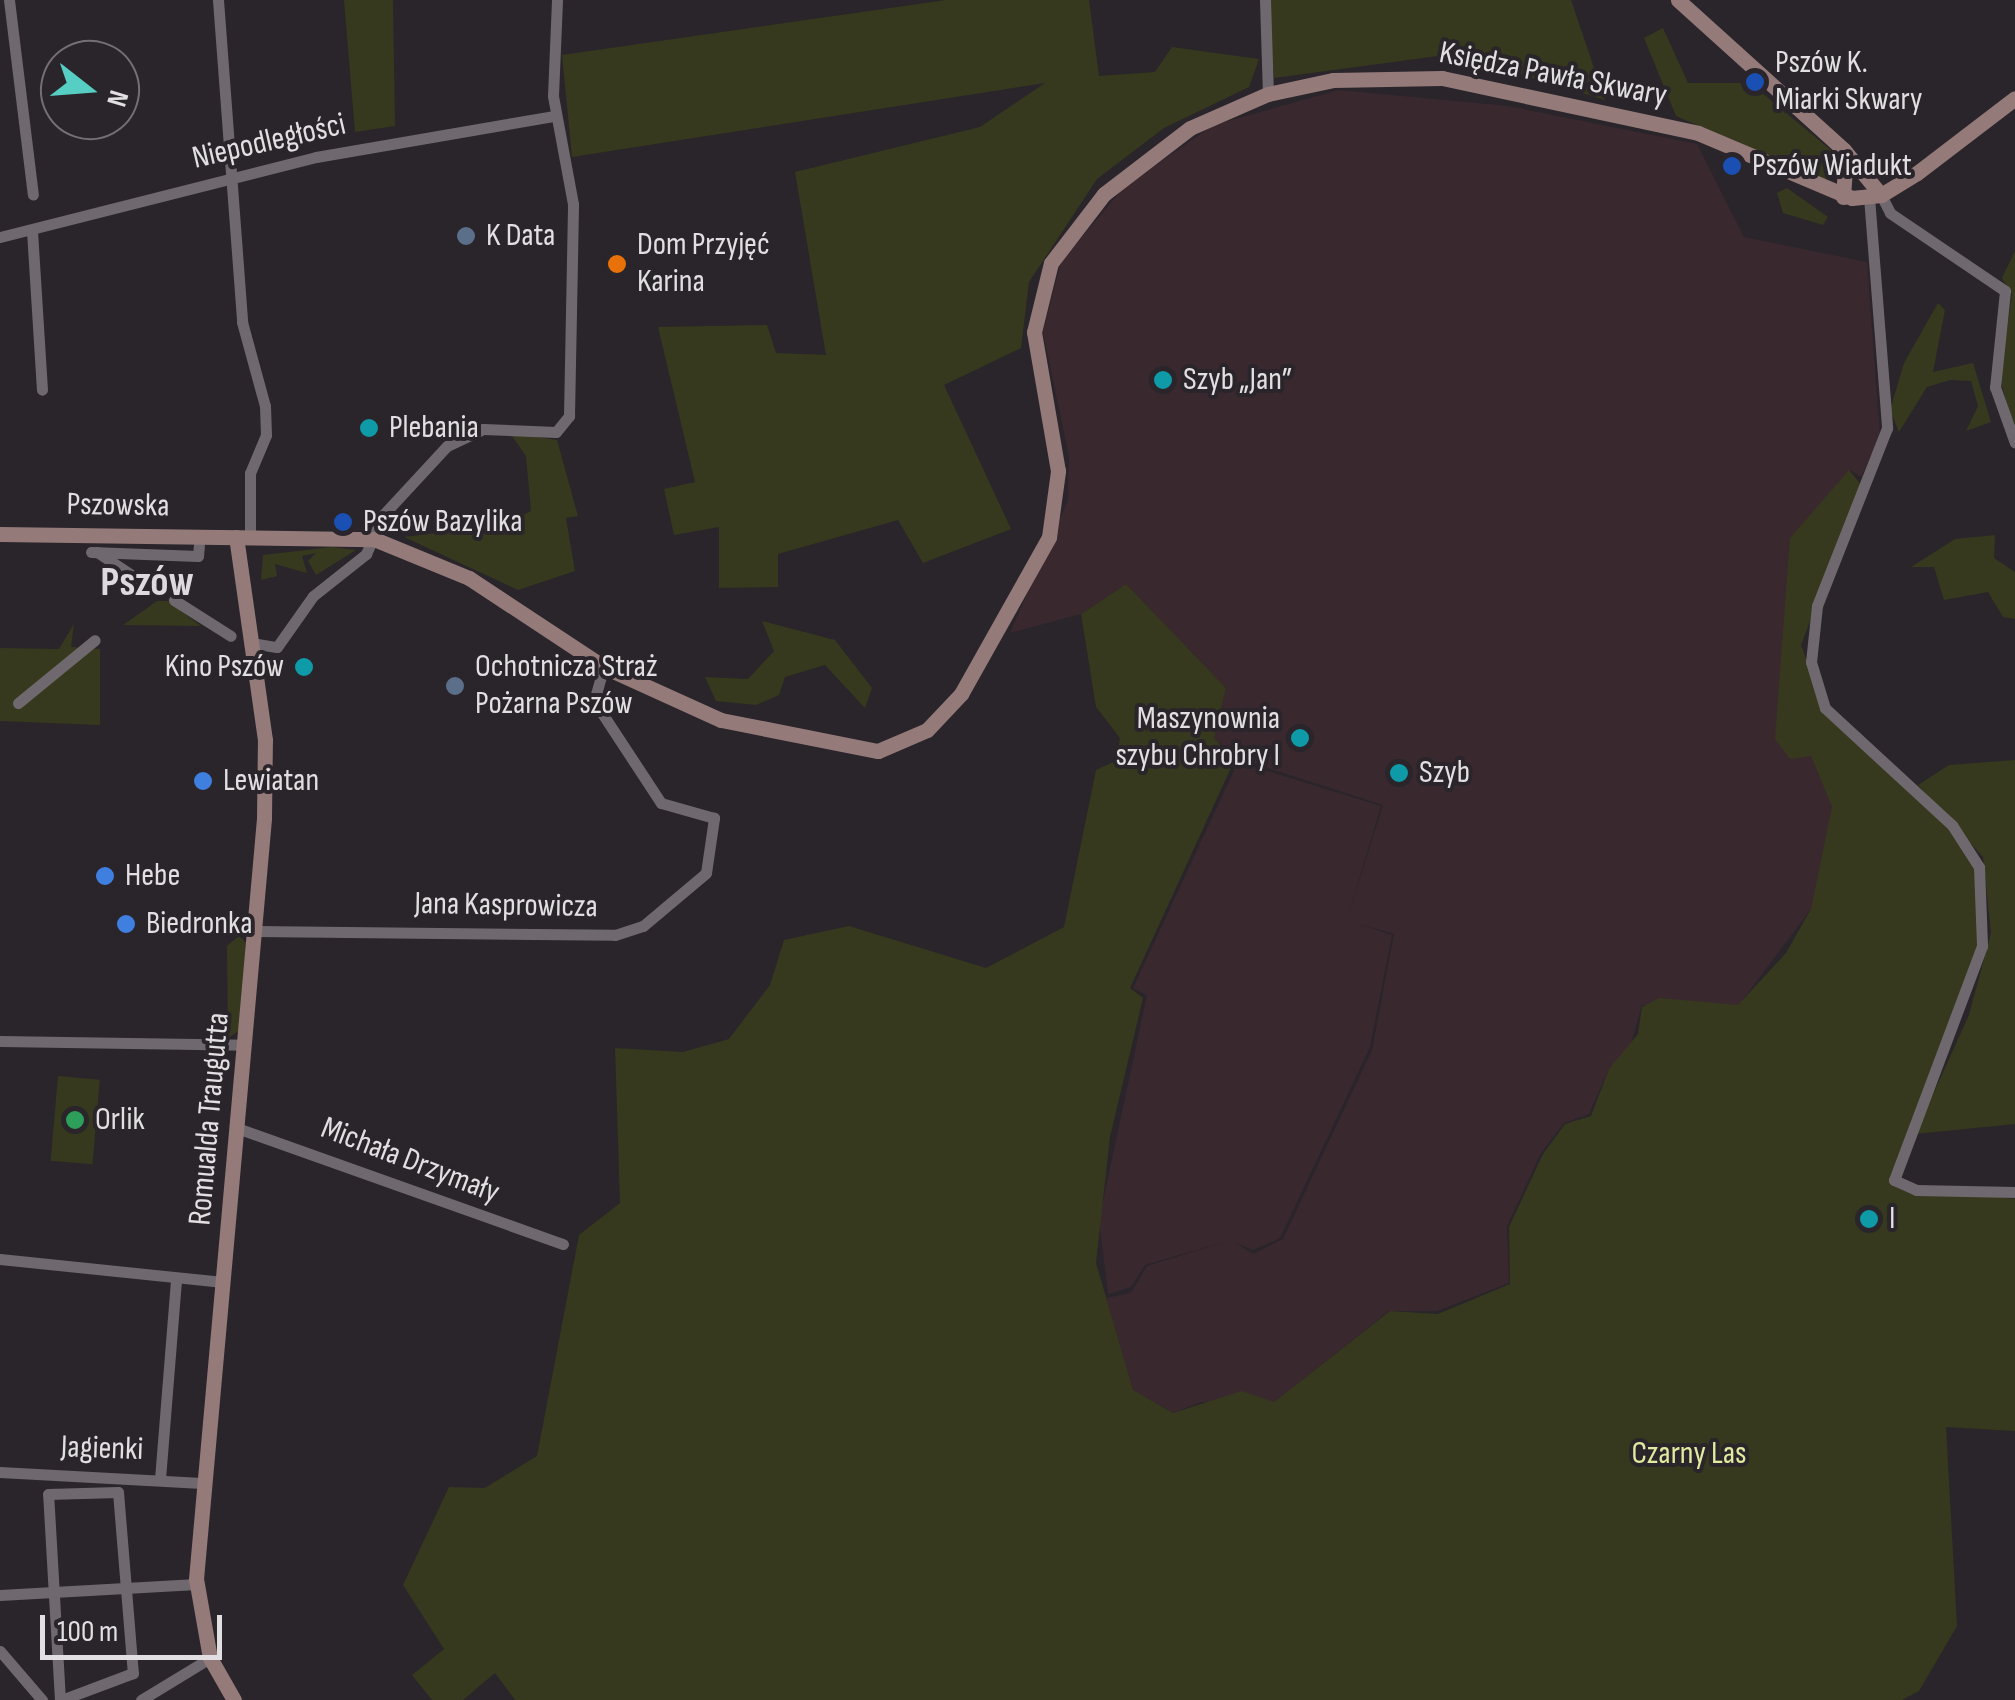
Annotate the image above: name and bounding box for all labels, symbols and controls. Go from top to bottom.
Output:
street label: Księdza Pawła Skwary [1436,34,1670,116]
north arrow [40,40,140,140]
place label: Pszów K. Miarki Skwary [1775,45,1922,120]
marker: Pszów K. Miarki Skwary [1744,71,1766,93]
text: N [99,86,135,110]
street label: Niepodległości [189,106,349,178]
place label: Pszów Wiadukt [1752,147,1912,185]
marker: Pszów Wiadukt [1721,155,1743,177]
place label: K Data [486,217,555,255]
marker: K Data [455,225,477,247]
place label: Dom Przyjęć Karina [637,227,770,302]
marker: Dom Przyjęć Karina [606,253,628,275]
place label: Szyb „Jan” [1183,361,1293,399]
marker: Szyb „Jan” [1152,369,1174,391]
place label: Plebania [389,409,479,447]
marker: Plebania [358,417,380,439]
street label: Pszowska [66,486,170,526]
place label: Pszów Bazylika [363,503,523,541]
marker: Pszów Bazylika [332,511,354,533]
district label: Pszów [100,558,194,608]
place label: Kino Pszów [165,648,284,686]
place label: Ochotnicza Straż Pożarna Pszów [475,649,657,724]
marker: Kino Pszów [293,656,315,678]
marker: Ochotnicza Straż Pożarna Pszów [444,675,466,697]
place label: Maszynownia szybu Chrobry I [1115,701,1280,776]
marker: Maszynownia szybu Chrobry I [1289,727,1311,749]
place label: Szyb [1419,754,1470,792]
place label: Lewiatan [223,762,319,800]
marker: Szyb [1388,762,1410,784]
marker: Lewiatan [192,770,214,792]
place label: Hebe [125,857,180,895]
marker: Hebe [94,865,116,887]
street label: Jana Kasprowicza [414,885,598,927]
place label: Biedronka [146,905,253,943]
marker: Biedronka [115,913,137,935]
street label: Romualda Traugutta [182,1011,238,1227]
place label: Orlik [95,1101,145,1139]
marker: Orlik [64,1109,86,1131]
street label: Michała Drzymały [315,1109,505,1213]
place label: I [1889,1200,1895,1238]
marker: I [1858,1208,1880,1230]
street label: Jagienki [60,1428,144,1470]
park label: Czarny Las [1631,1435,1747,1473]
scale bar [45,1595,228,1657]
text: 100 m [57,1614,118,1650]

